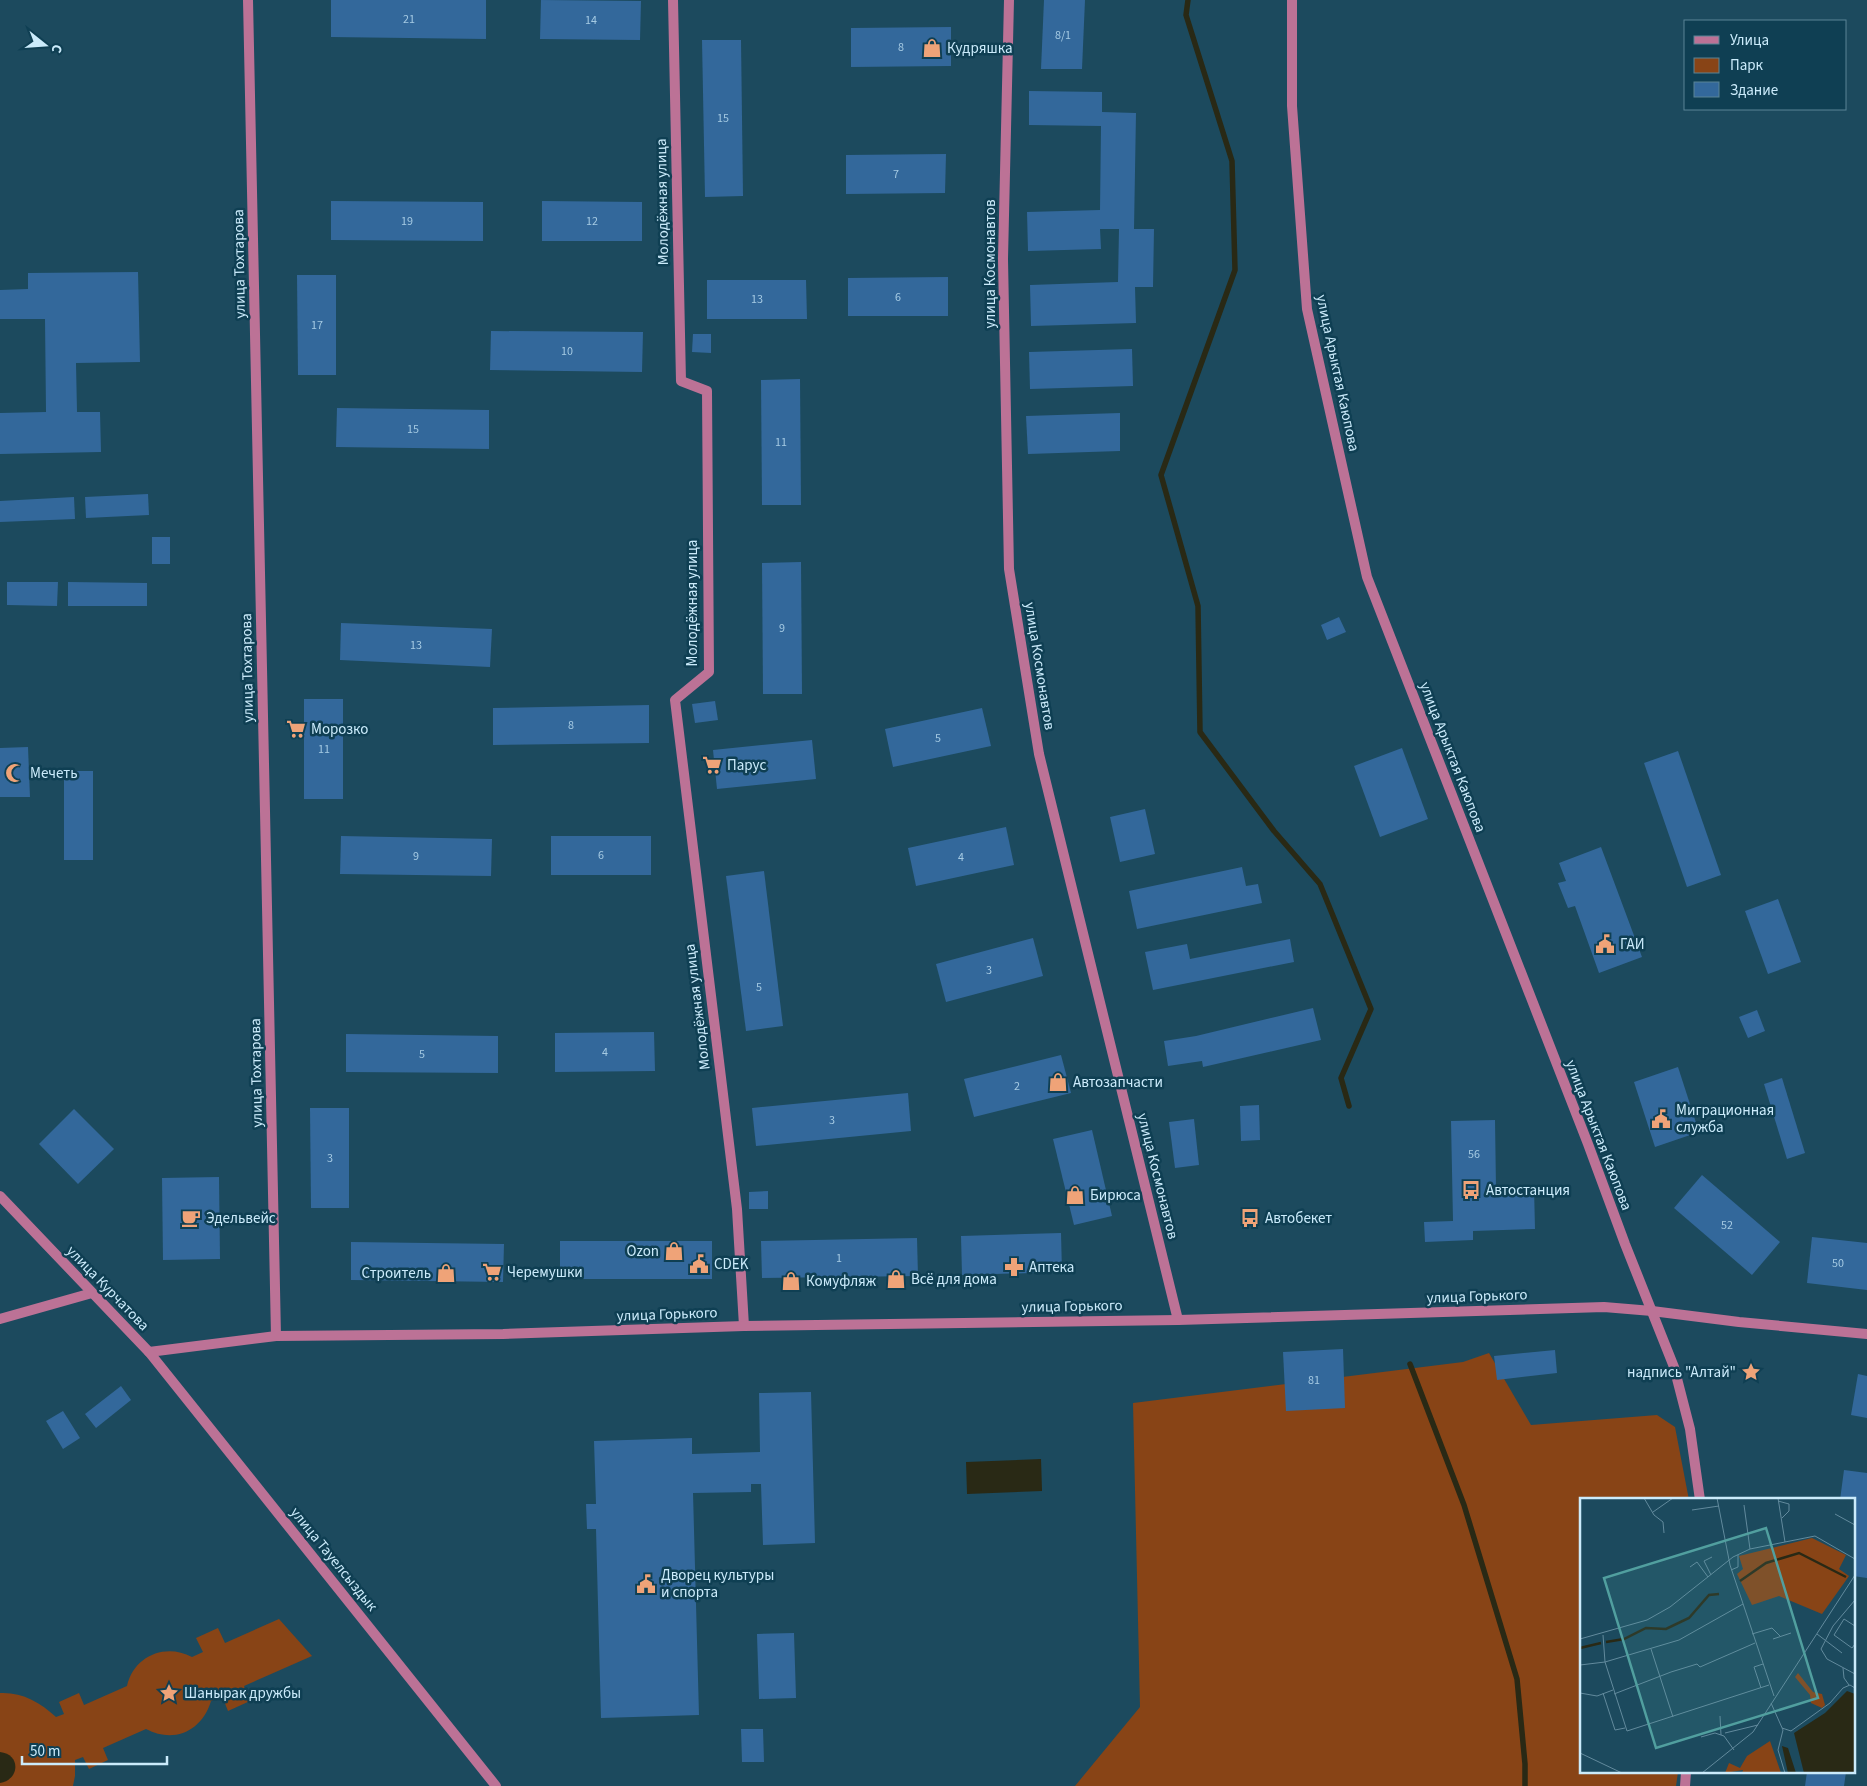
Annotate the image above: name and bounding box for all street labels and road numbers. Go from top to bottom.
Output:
street label: Молодёжная улица [651,138,674,266]
street label: улица Космонавтов [980,199,1001,329]
street label: улица Тохтарова [228,209,251,319]
street label: улица Арыктая Каюпова [1311,293,1364,453]
street label: Молодёжная улица [682,540,703,666]
street label: улица Космонавтов [1019,601,1060,732]
street label: улица Тохтарова [236,613,259,723]
street label: улица Арыктая Каюпова [1414,679,1491,836]
street label: Молодёжная улица [679,943,716,1071]
street label: улица Тохтарова [245,1018,268,1128]
street label: улица Арыктая Каюпова [1560,1057,1637,1214]
street label: улица Космонавтов [1132,1111,1183,1242]
street label: улица Курчатова [61,1241,154,1336]
street label: улица Горького [1426,1284,1528,1309]
street label: улица Горького [1021,1295,1123,1318]
street label: улица Горького [616,1302,718,1327]
street label: улица Тауелсыздык [285,1503,383,1616]

